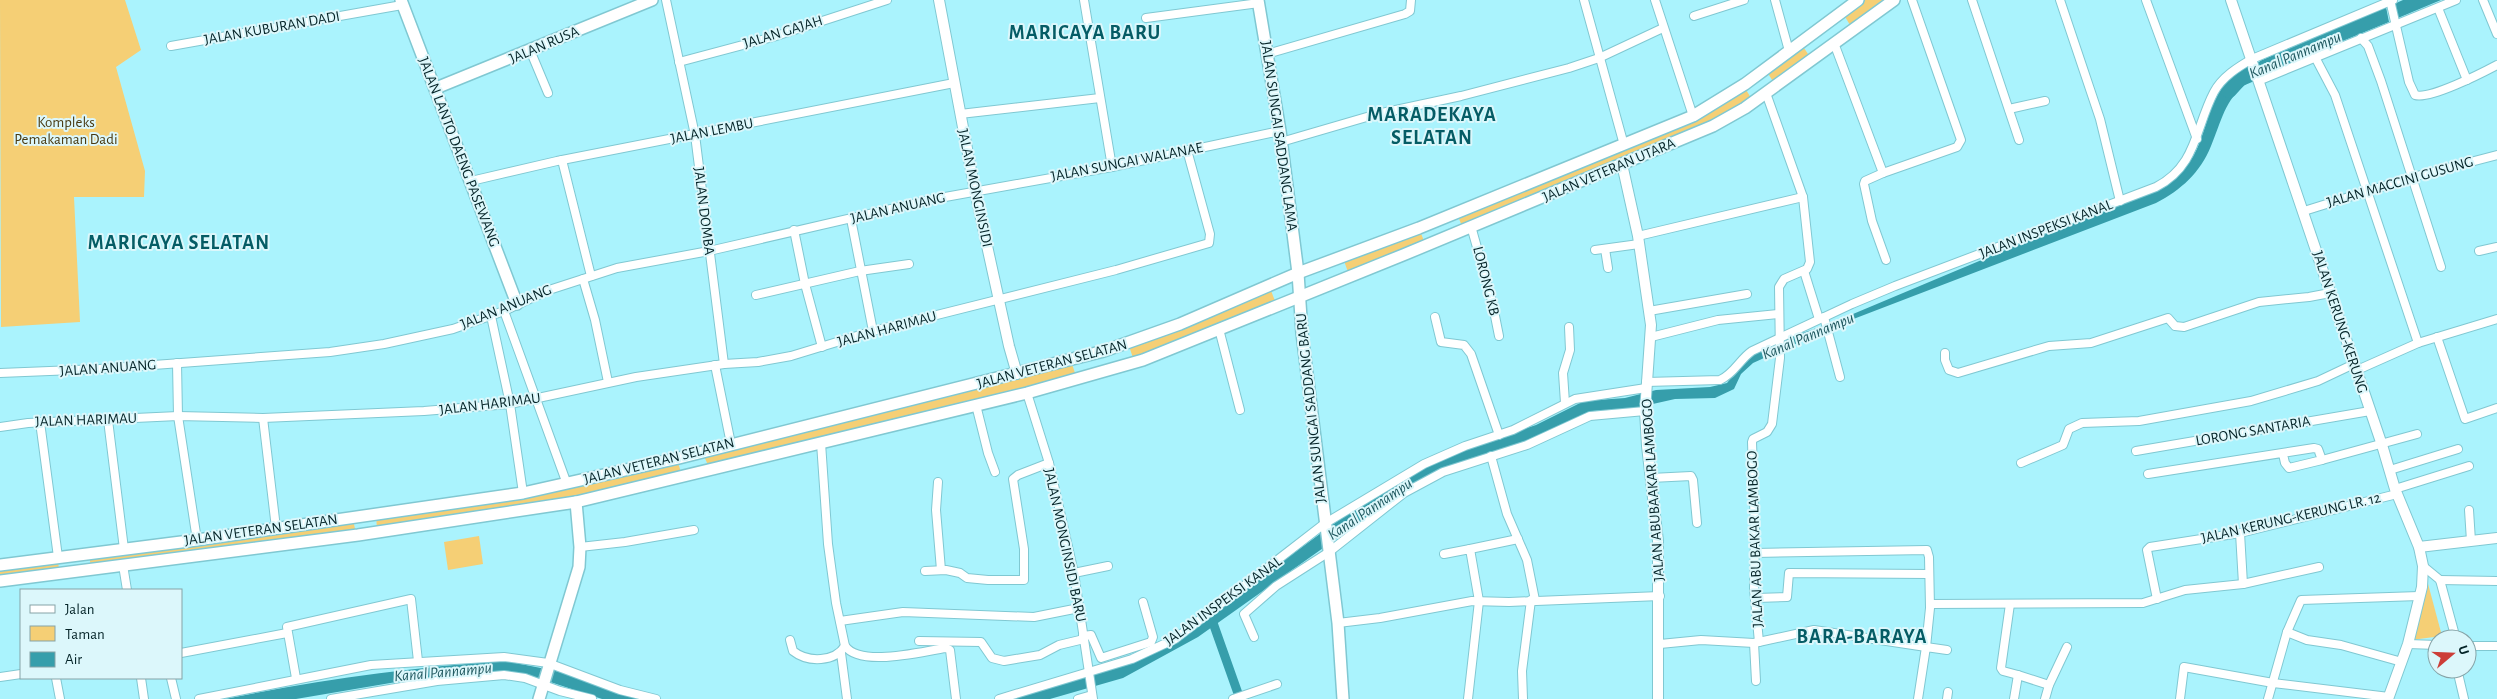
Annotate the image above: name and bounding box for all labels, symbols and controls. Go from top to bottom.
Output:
street label: JALAN KUBURAN DADI [203,9,341,47]
street label: JALAN GAJAH [741,13,825,51]
street label: JALAN RUSA [507,23,581,66]
district label: MARICAYA BARU [1009,23,1161,43]
water label: Kanal Pannampu [2247,28,2344,82]
street label: JALAN SUNGAI SADDANG LAMA [1258,40,1300,232]
street label: JALAN LANTO DAENG PASEWANG [416,55,502,249]
district label: MARADEKAYA SELATAN [1367,105,1497,148]
park label: Kompleks Pemakaman Dadi [14,115,118,147]
street label: JALAN LEMBU [669,116,755,146]
street label: JALAN MONGINSIDI [955,128,995,248]
street label: JALAN VETERAN UTARA [1540,135,1678,205]
street label: JALAN SUNGAI WALANAE [1050,140,1204,184]
street label: JALAN MACCINI GUSUNG [2325,154,2475,210]
street label: JALAN DOMBA [691,166,717,256]
street label: JALAN ANUANG [849,190,947,226]
street label: JALAN INSPEKSI KANAL [1977,196,2115,261]
district label: MARICAYA SELATAN [88,233,270,253]
street label: LORONG KB [1470,245,1502,317]
street label: JALAN KERUNG-KERUNG [2310,249,2370,395]
street label: JALAN ANUANG [458,282,554,332]
street label: JALAN HARIMAU [836,309,938,349]
water label: Kanal Pannampu [1760,309,1857,363]
street label: JALAN SUNGAI SADDANG BARU [1294,312,1328,504]
street label: JALAN VETERAN SELATAN [975,337,1129,391]
street label: JALAN ANUANG [59,357,157,379]
street label: JALAN HARIMAU [439,390,541,418]
street label: JALAN ABUBAAKAR LAMBOGO [1639,398,1667,582]
street label: JALAN HARIMAU [35,411,137,429]
street label: LORONG SANTARIA [2194,413,2312,448]
street label: JALAN VETERAN SELATAN [582,435,736,487]
street label: JALAN ABU BAKAR LAMBOGO [1744,450,1766,628]
street label: JALAN MONGINSIDI BARU [1041,467,1089,623]
water label: Kanal Pannampu [1325,475,1416,544]
street label: JALAN KERUNG-KERUNG LR. 12 [2200,490,2382,546]
street label: JALAN VETERAN SELATAN [183,512,339,548]
street label: JALAN INSPEKSI KANAL [1162,553,1285,649]
legend [20,589,182,679]
text: Jalan [65,602,95,617]
text: Taman [65,627,105,642]
district label: BARA-BARAYA [1796,627,1928,647]
north arrow [2427,629,2477,679]
text: U [2455,644,2471,657]
text: Air [65,652,82,667]
water label: Kanal Pannampu [393,660,493,685]

